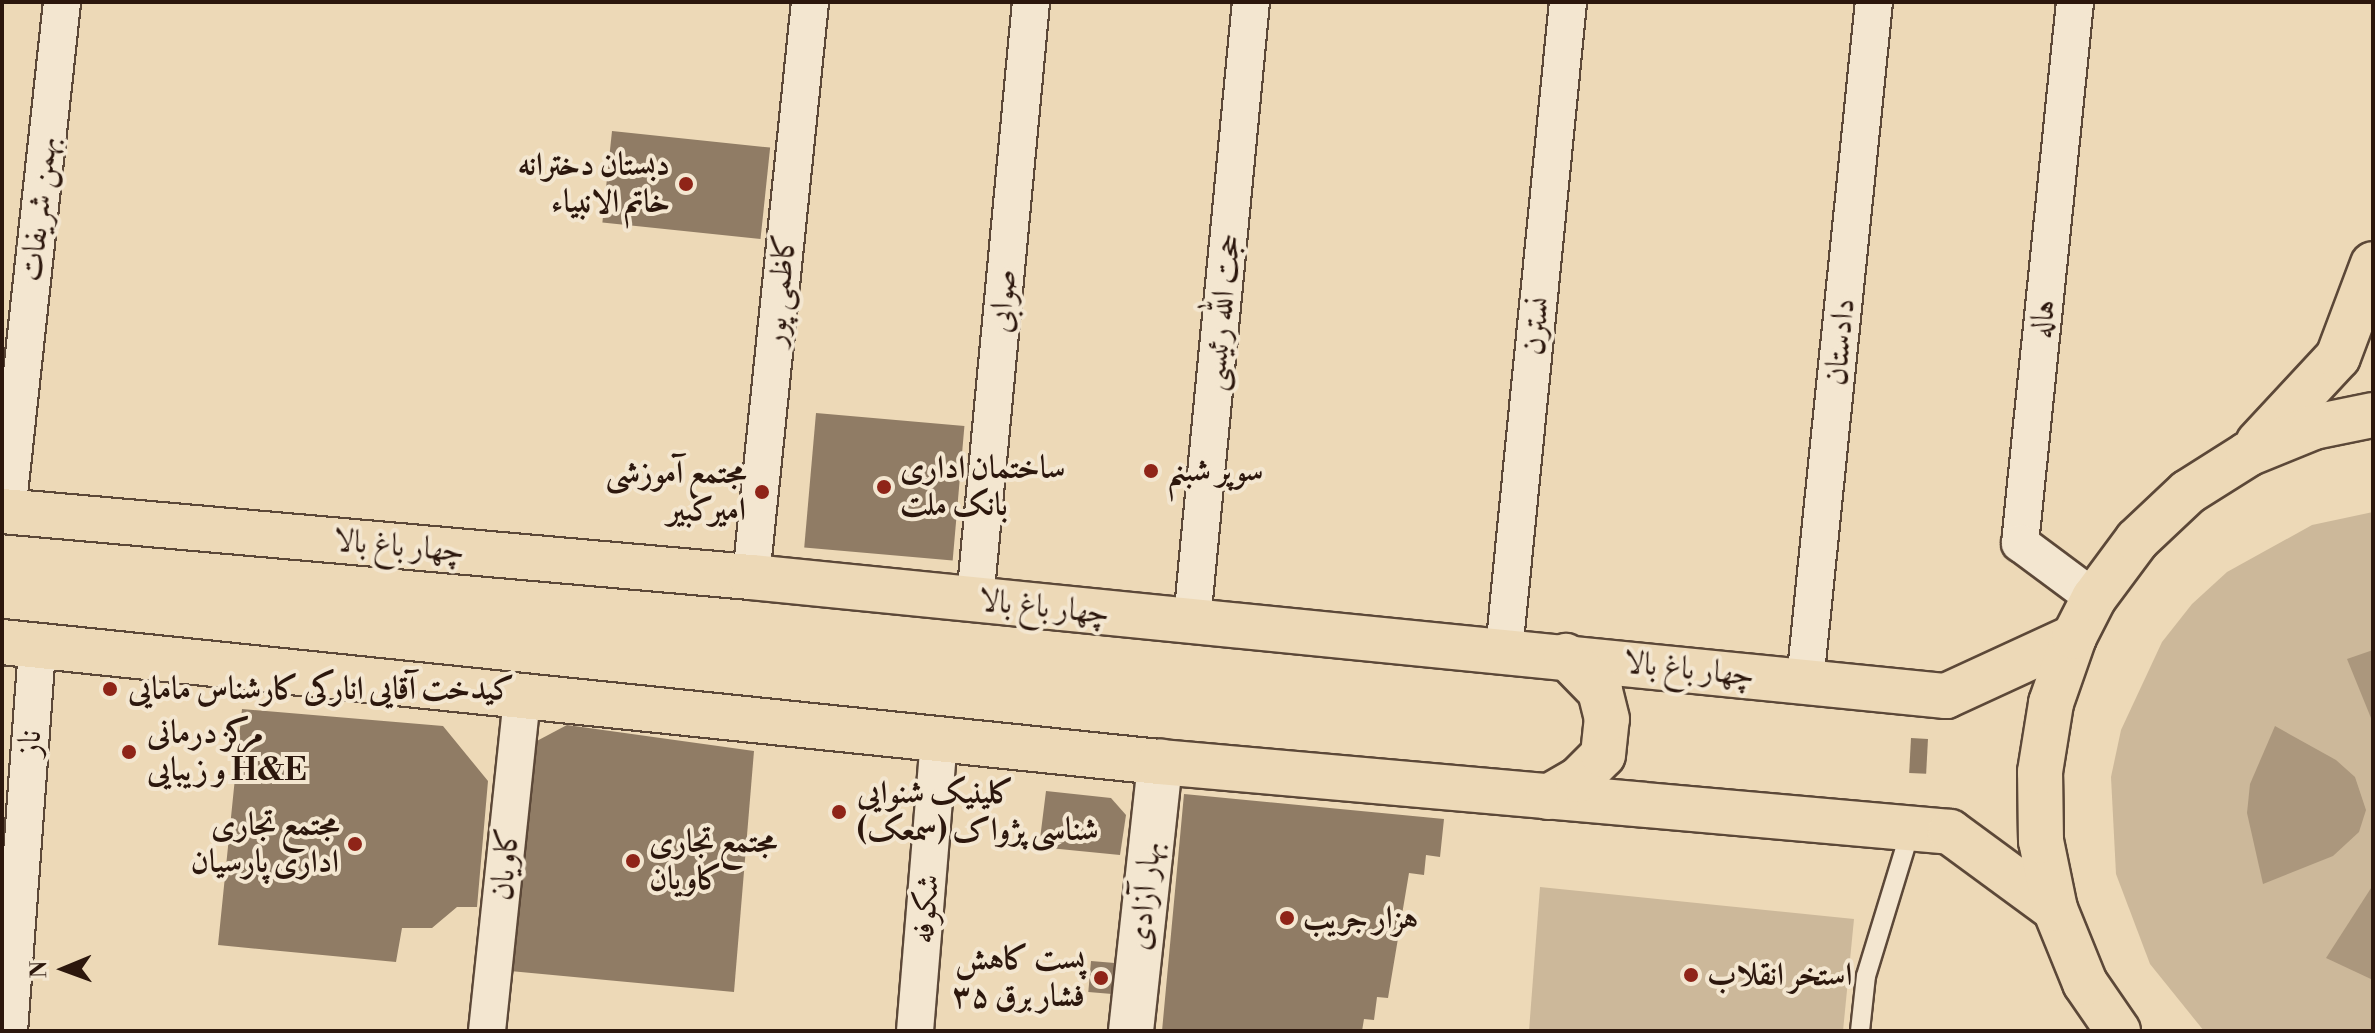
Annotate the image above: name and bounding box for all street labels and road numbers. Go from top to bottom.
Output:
street label: بهمن شریفات [12,134,66,284]
street label: حجت الله رئیسی [1195,231,1249,393]
street label: کاظمی پور [755,232,805,348]
street label: صوابی [981,268,1025,334]
street label: نسترن [1514,295,1558,357]
street label: دادستان [1816,297,1864,387]
street label: هاله [2022,297,2064,341]
street label: چهار باغ بالا [332,521,466,571]
street label: چهار باغ بالا [977,581,1111,633]
street label: چهار باغ بالا [1622,643,1756,695]
street label: ناز [10,729,50,757]
street label: کاویان [482,826,528,902]
street label: بهار آزادی [1120,840,1170,952]
street label: شکوفه [904,873,948,945]

